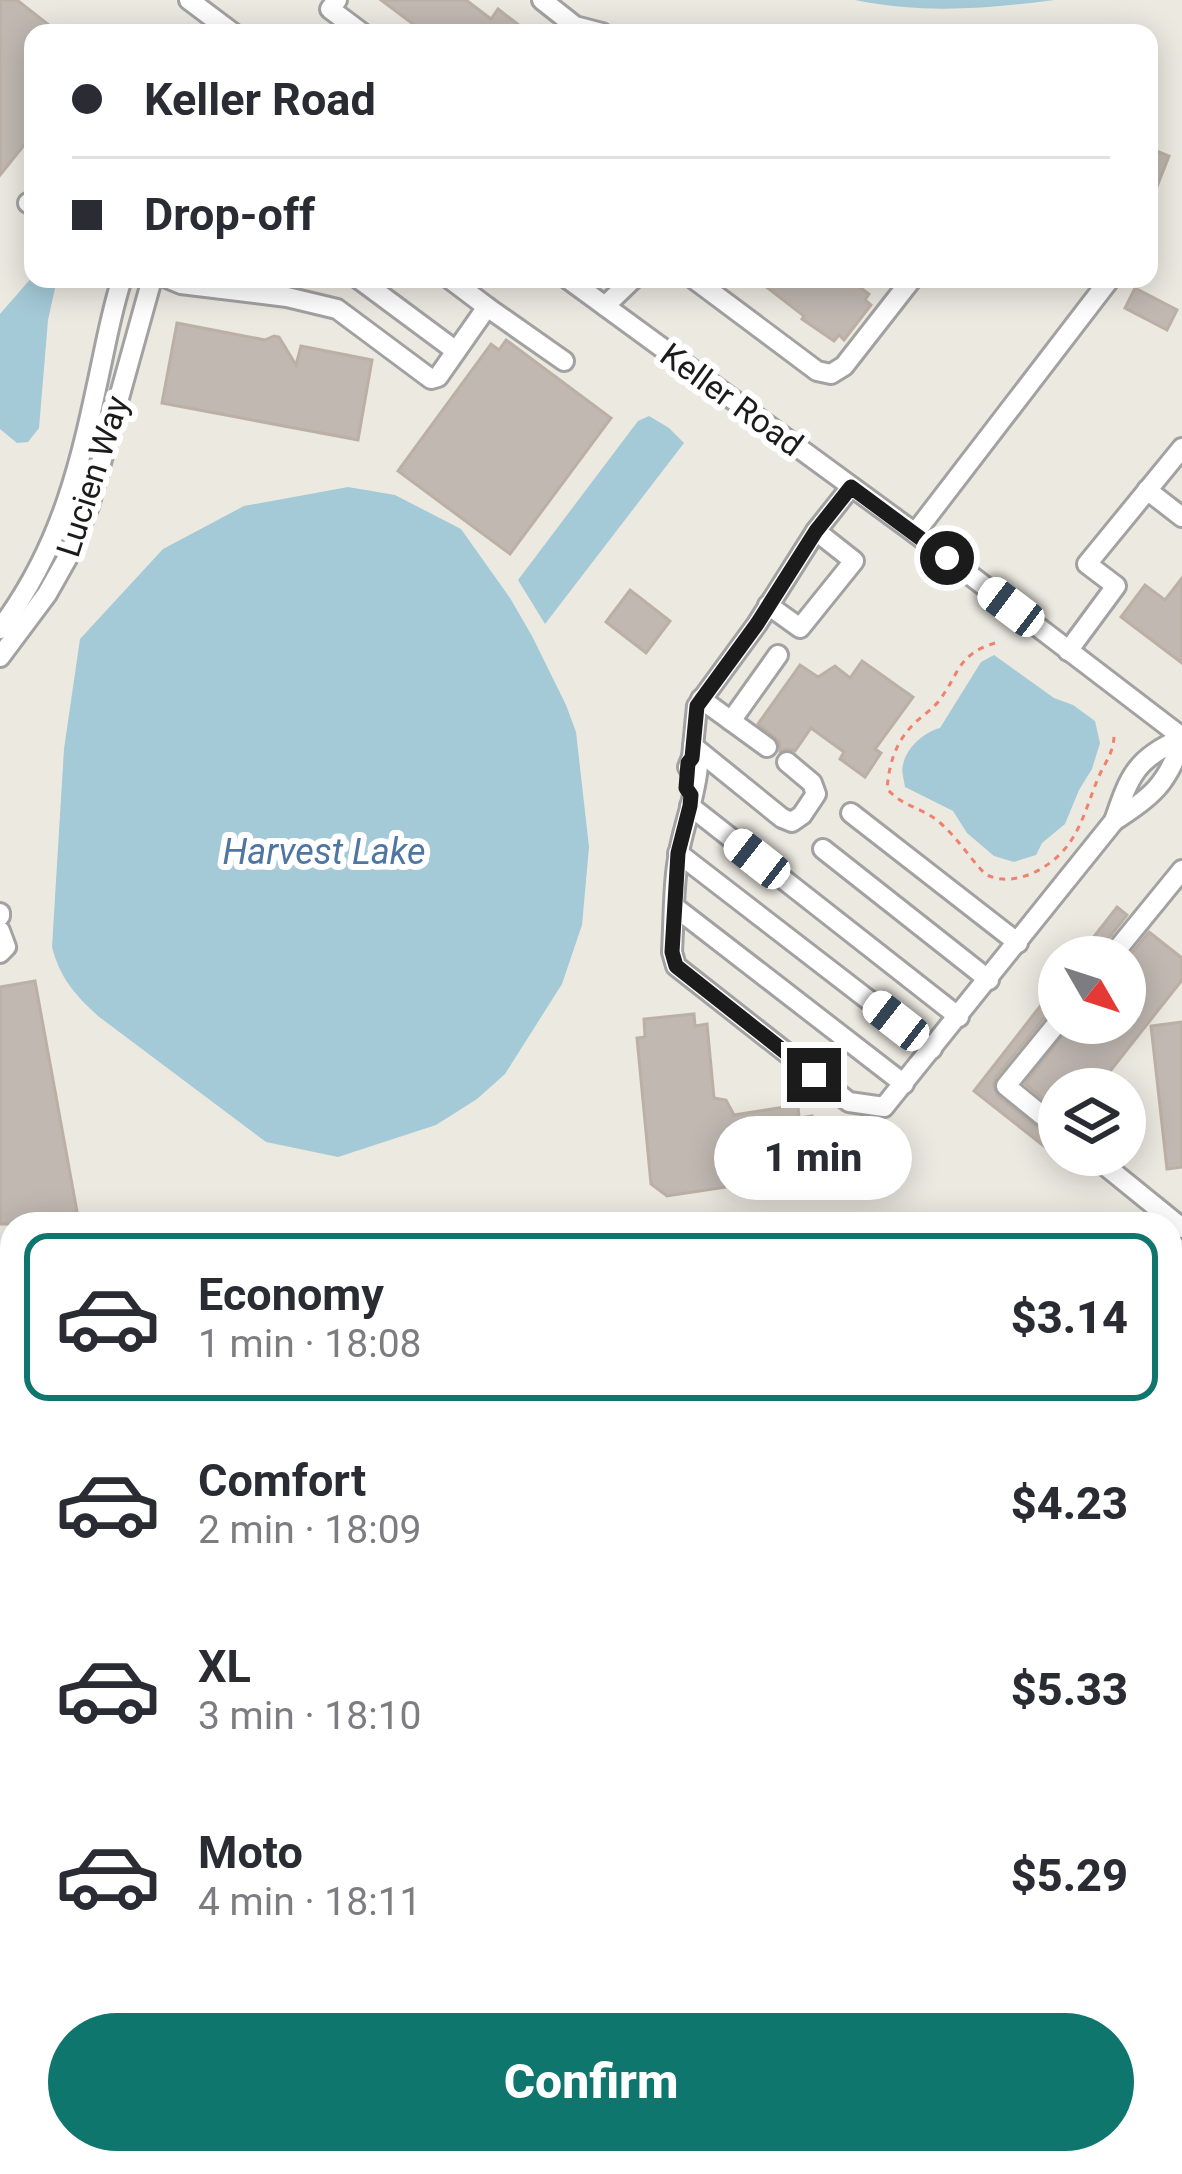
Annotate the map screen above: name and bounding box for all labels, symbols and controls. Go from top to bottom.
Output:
text: Keller Road [144,73,376,126]
text: Drop-off [144,188,315,241]
street label: Keller Road [653,335,810,464]
street label: Lucien Way [48,391,137,561]
route start [920,531,974,585]
car [971,571,1051,643]
car [718,823,796,895]
water label: Harvest Lake [222,831,426,873]
north arrow [1038,936,1146,1044]
map controls [1038,936,1146,1176]
car [857,985,935,1057]
route end [787,1048,841,1102]
button: layers [1038,1068,1146,1176]
callout: 1 min [715,1117,913,1201]
text: 1 min [764,1135,862,1181]
icon: car [54,1263,162,1371]
text: Economy [198,1268,384,1321]
text: $3.14 [1011,1291,1128,1344]
text: 1 min · 18:08 [198,1321,421,1367]
icon: car [54,1449,162,1557]
text: Comfort [198,1454,366,1507]
text: $4.23 [1011,1477,1128,1530]
text: 2 min · 18:09 [198,1507,421,1553]
icon: car [54,1635,162,1743]
text: XL [198,1640,251,1693]
text: $5.33 [1011,1663,1128,1716]
text: 3 min · 18:10 [198,1693,421,1739]
icon: car [54,1821,162,1929]
text: Moto [198,1826,303,1879]
text: $5.29 [1011,1849,1128,1902]
text: 4 min · 18:11 [198,1879,421,1925]
button: Confirm [48,2013,1134,2151]

